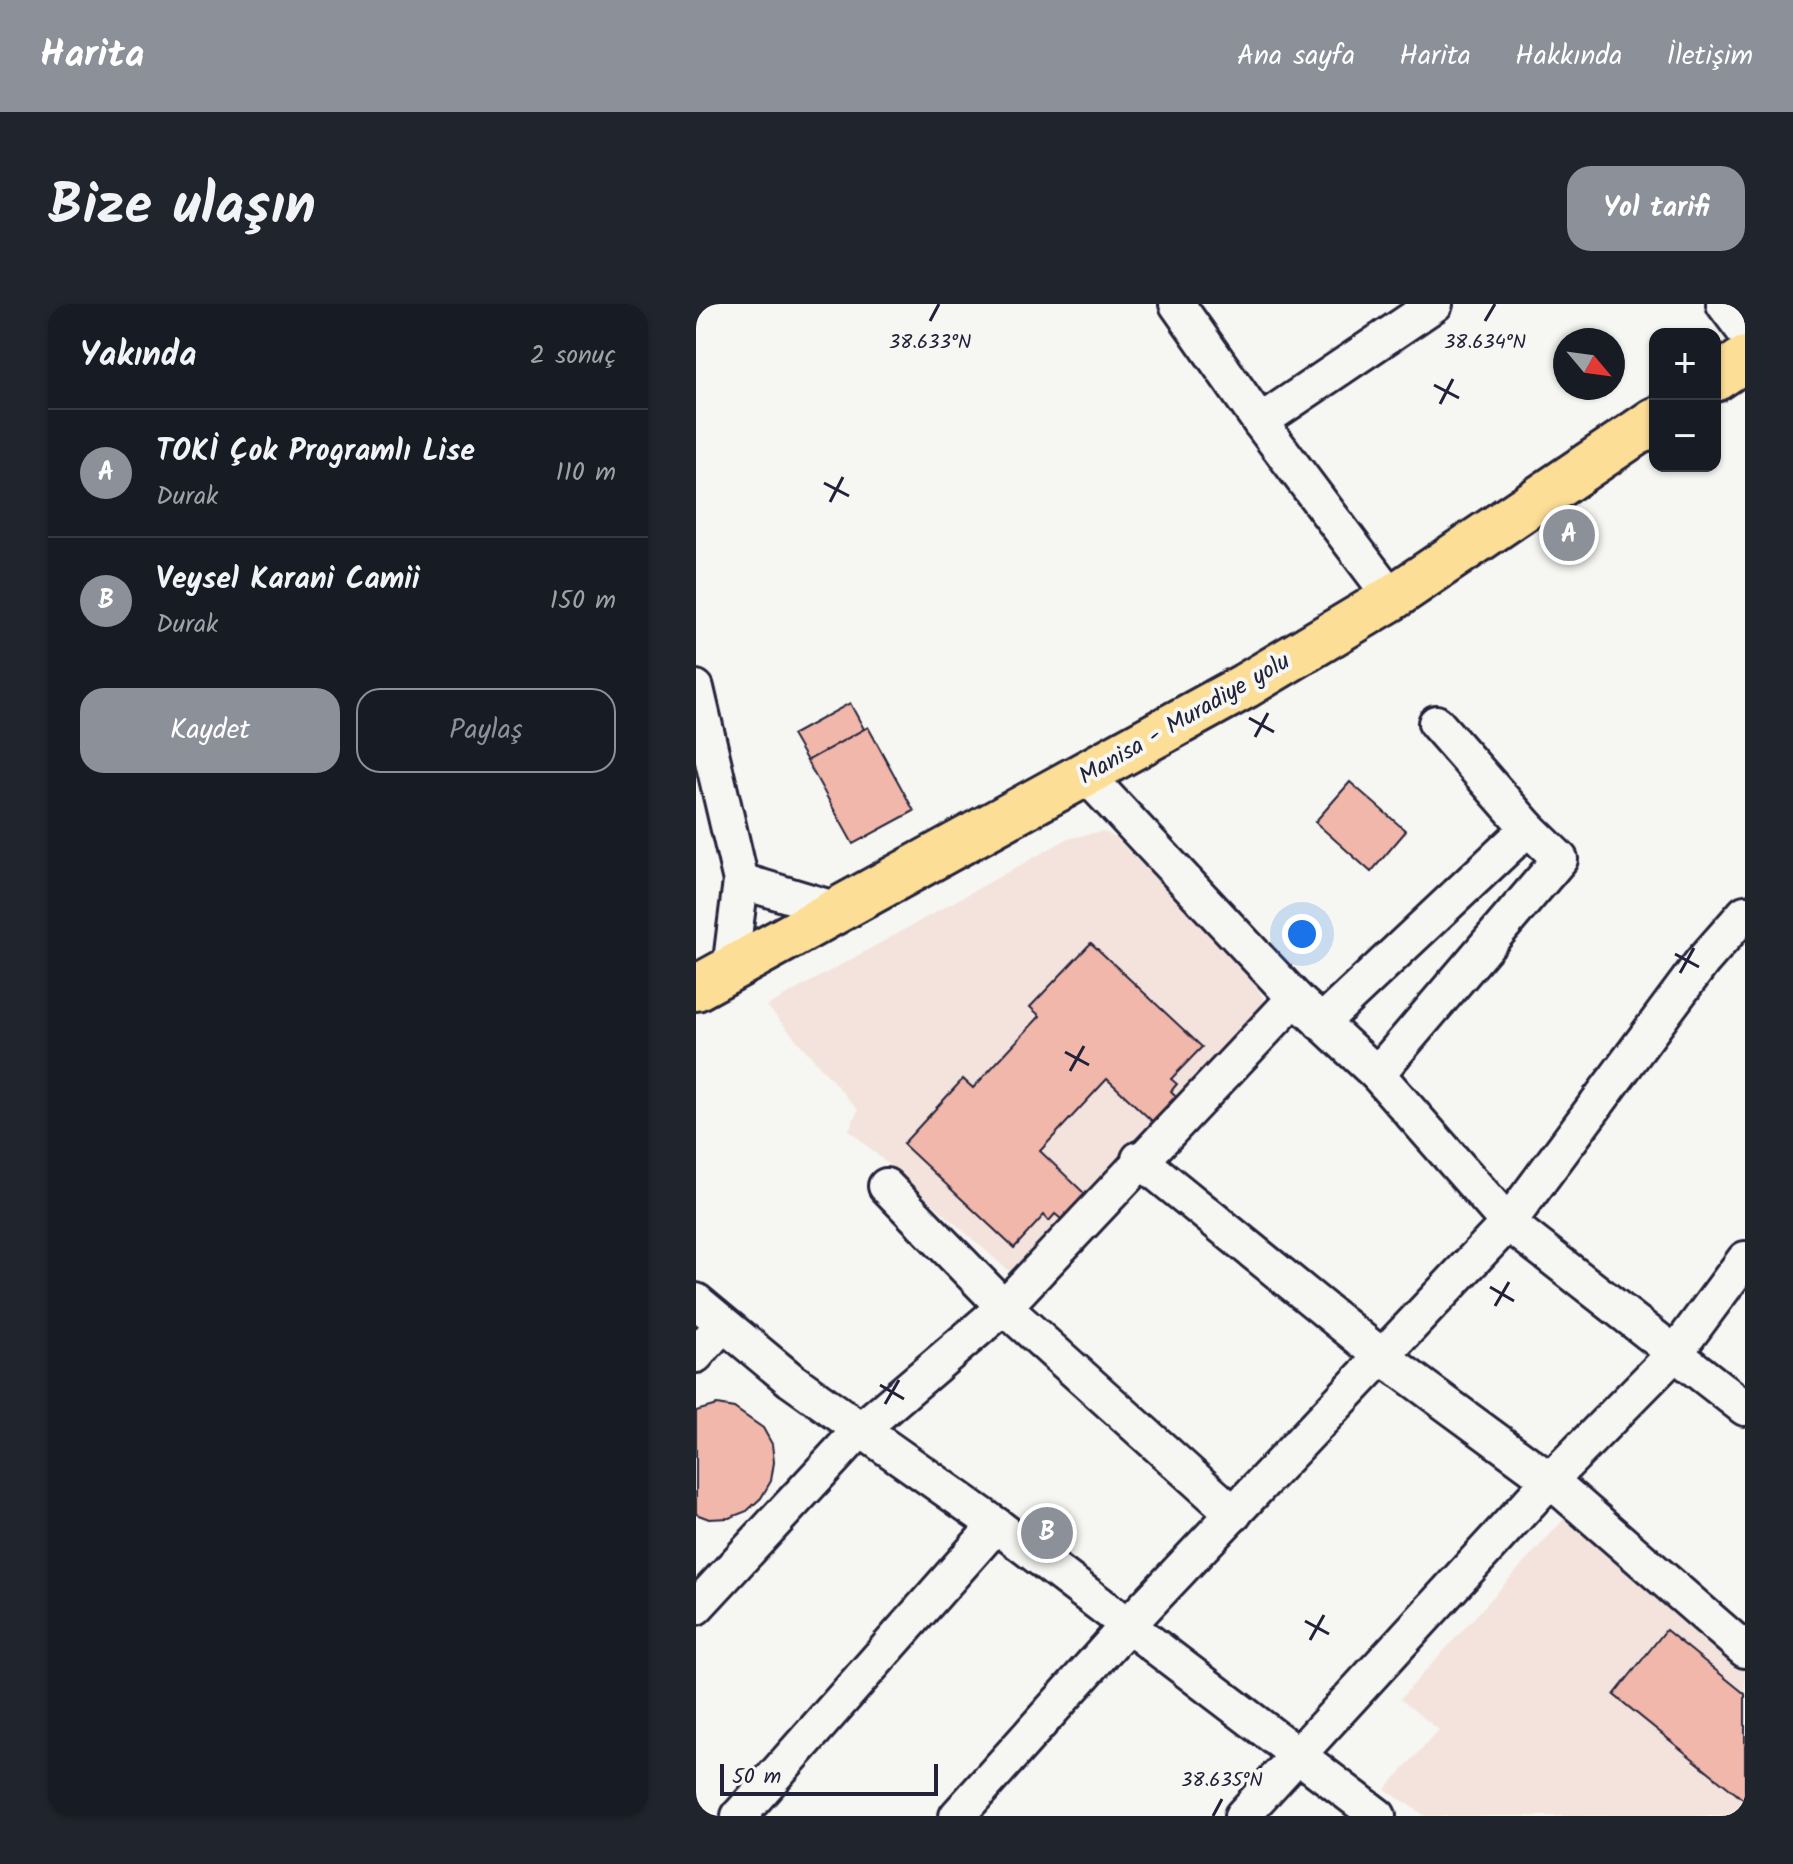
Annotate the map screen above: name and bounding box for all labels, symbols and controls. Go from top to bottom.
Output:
text: Harita [40,26,144,86]
text: Ana sayfa [1237,34,1355,79]
text: Harita [1399,34,1471,79]
text: Hakkında [1515,34,1622,79]
text: İletişim [1666,34,1753,79]
text: Bize ulaşın [48,163,316,253]
button: Yol tarifi [1567,166,1745,251]
text: 38.633°N [889,327,971,359]
text: 38.634°N [1444,327,1526,359]
north arrow [1553,328,1625,400]
map controls [1649,328,1721,472]
button: + [1649,328,1721,400]
text: Yakında [80,329,197,383]
text: 2 sonuç [530,335,616,377]
button: − [1649,400,1721,472]
text: TOKİ Çok Programlı Lise [156,428,475,476]
text: A [98,452,114,494]
text: 110 m [556,452,616,494]
text: Durak [156,476,218,518]
pin: A [1543,505,1595,565]
text: Veysel Karani Camii [156,556,420,604]
text: B [98,580,114,622]
text: 150 m [550,580,616,622]
text: Durak [156,604,218,646]
street label: Manisa - Muradiye yolu [1071,642,1298,796]
button: Kaydet [80,688,340,773]
button: Paylaş [356,688,616,773]
your location [1282,914,1322,954]
pin: B [1021,1503,1073,1563]
scale bar [720,1760,938,1796]
text: 50 m [732,1760,781,1795]
text: 38.635°N [1181,1765,1263,1797]

